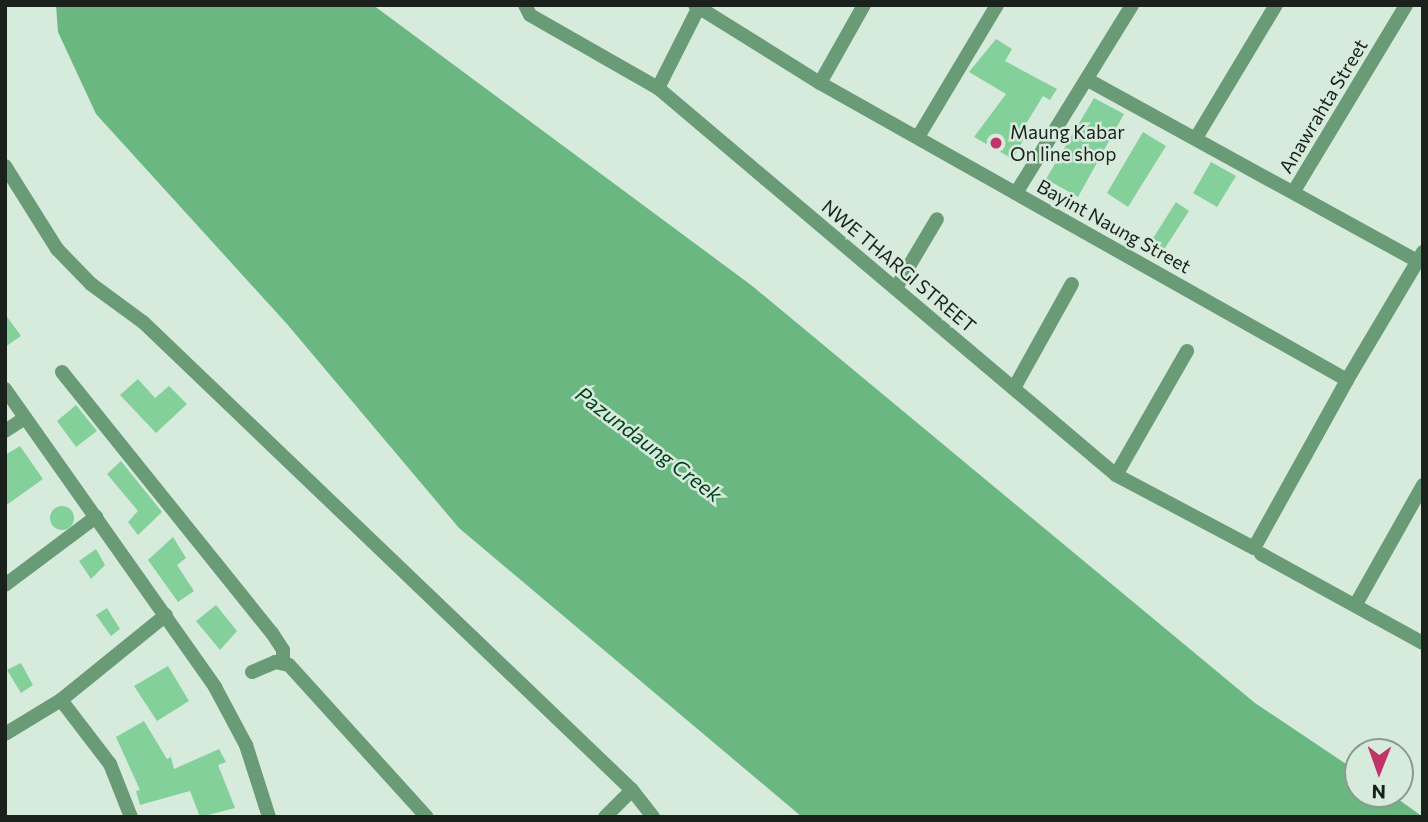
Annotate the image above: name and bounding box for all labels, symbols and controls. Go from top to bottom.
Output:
street label: Anawrahta Street [1274,35,1372,177]
place label: Maung Kabar On line shop [1010,121,1125,165]
marker: Maung Kabar On line shop [988,135,1004,151]
street label: Bayint Naung Street [1033,174,1195,278]
street label: NWE THARGI STREET [817,195,981,337]
water label: Pazundaung Creek [571,381,727,507]
north arrow [1344,738,1414,808]
text: N [1371,781,1386,804]

